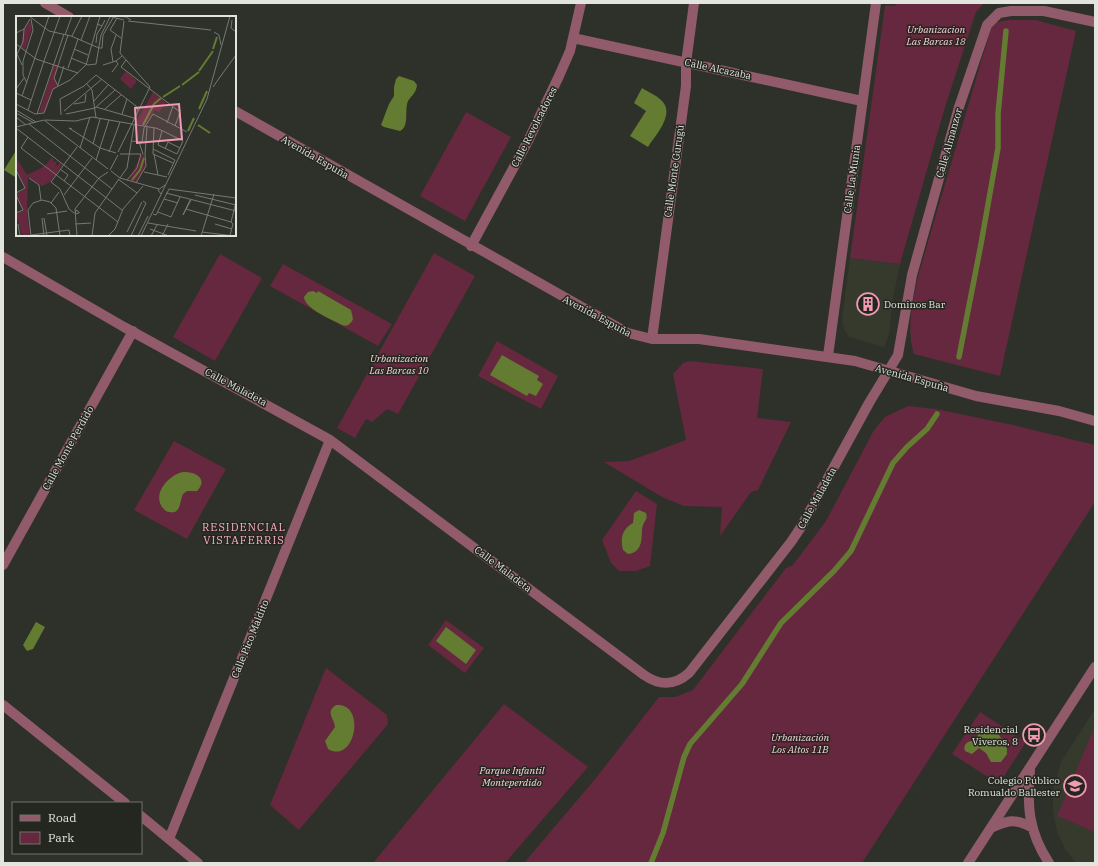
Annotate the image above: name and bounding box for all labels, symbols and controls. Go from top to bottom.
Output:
inset map [16,16,236,236]
park label: Urbanizacion Las Barcas 18 [906,23,966,48]
street label: Calle Alcazaba [683,56,753,83]
street label: Calle Revolcadores [508,85,560,169]
street label: Calle Almanzor [933,106,965,179]
street label: Calle Monte Gurugú [661,124,687,218]
street label: Avenida Espuña [279,132,352,182]
street label: Calle La Munia [841,143,863,214]
building icon: Dominos Bar [855,291,881,317]
street label: Avenida Espuña [560,292,634,340]
place label: Dominos Bar [884,298,946,311]
park label: Urbanizacion Las Barcas 10 [369,352,429,377]
street label: Avenida Espuña [874,361,951,395]
street label: Calle Maladeta [203,365,270,409]
street label: Calle Monte Perdido [39,403,97,492]
street label: Calle Maladeta [795,464,840,531]
district label: RESIDENCIAL VISTAFERRIS [202,520,286,547]
street label: Calle Maladeta [472,543,535,595]
street label: Calle Pico Maldito [228,598,272,680]
bus stop icon: Residencial Viveros, 8 [1021,722,1047,748]
place label: Residencial Viveros, 8 [963,723,1018,748]
park label: Urbanización Los Altos 11B [771,731,829,756]
park label: Parque Infantil Monteperdido [478,764,545,789]
school or university icon: Colegio Público Romualdo Ballester [1062,773,1088,799]
place label: Colegio Público Romualdo Ballester [968,774,1061,799]
legend [12,802,142,854]
text: Road [48,810,77,825]
text: Park [48,830,74,845]

